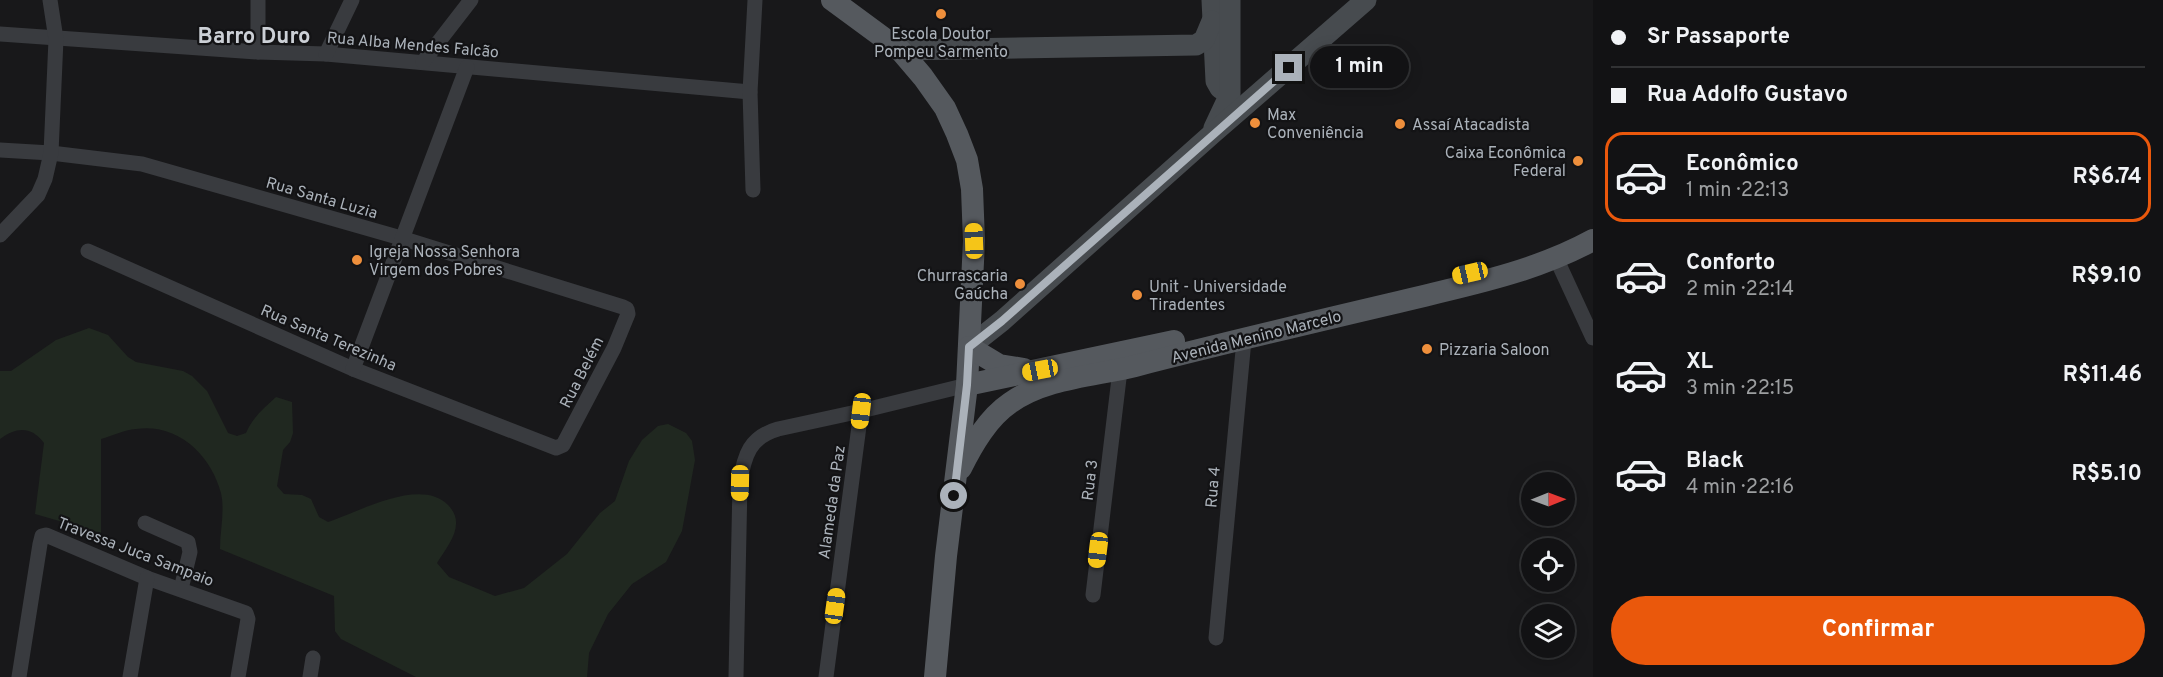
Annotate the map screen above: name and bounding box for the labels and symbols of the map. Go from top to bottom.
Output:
marker: Escola Doutor Pompeu Sarmento [934,7,948,21]
district label: Barro Duro [198,24,310,51]
place label: Escola Doutor Pompeu Sarmento [874,25,1008,63]
street label: Rua Alba Mendes Falcão [326,29,500,63]
callout: 1 min [1310,47,1409,89]
route end [1275,54,1302,81]
place label: Max Conveniência [1267,106,1364,144]
marker: Max Conveniência [1248,116,1262,130]
place label: Assaí Atacadista [1412,116,1530,136]
marker: Assaí Atacadista [1393,117,1407,131]
place label: Caixa Econômica Federal [1445,144,1566,182]
marker: Caixa Econômica Federal [1571,154,1585,168]
street label: Rua Santa Luzia [263,173,380,224]
car [964,223,984,259]
place label: Igreja Nossa Senhora Virgem dos Pobres [369,243,520,281]
marker: Igreja Nossa Senhora Virgem dos Pobres [350,253,364,267]
car [1450,260,1490,286]
place label: Churrascaria Gaúcha [917,267,1008,305]
marker: Churrascaria Gaúcha [1013,277,1027,291]
place label: Unit - Universidade Tiradentes [1149,278,1287,316]
marker: Unit - Universidade Tiradentes [1130,288,1144,302]
street label: Rua Santa Terezinha [257,301,399,377]
street label: Avenida Menino Marcelo [1169,307,1344,369]
street label: Rua Belém [556,334,609,412]
place label: Pizzaria Saloon [1439,341,1550,361]
marker: Pizzaria Saloon [1420,342,1434,356]
car [1021,358,1059,382]
car [850,392,872,430]
street label: Alameda da Paz [815,444,851,561]
street label: Rua 3 [1079,459,1103,502]
car [731,465,749,501]
street label: Rua 4 [1202,466,1226,509]
north arrow [1521,472,1575,526]
route start [940,482,967,509]
street label: Travessa Juca Sampaio [54,514,216,592]
car [1087,531,1109,569]
car [824,587,846,625]

